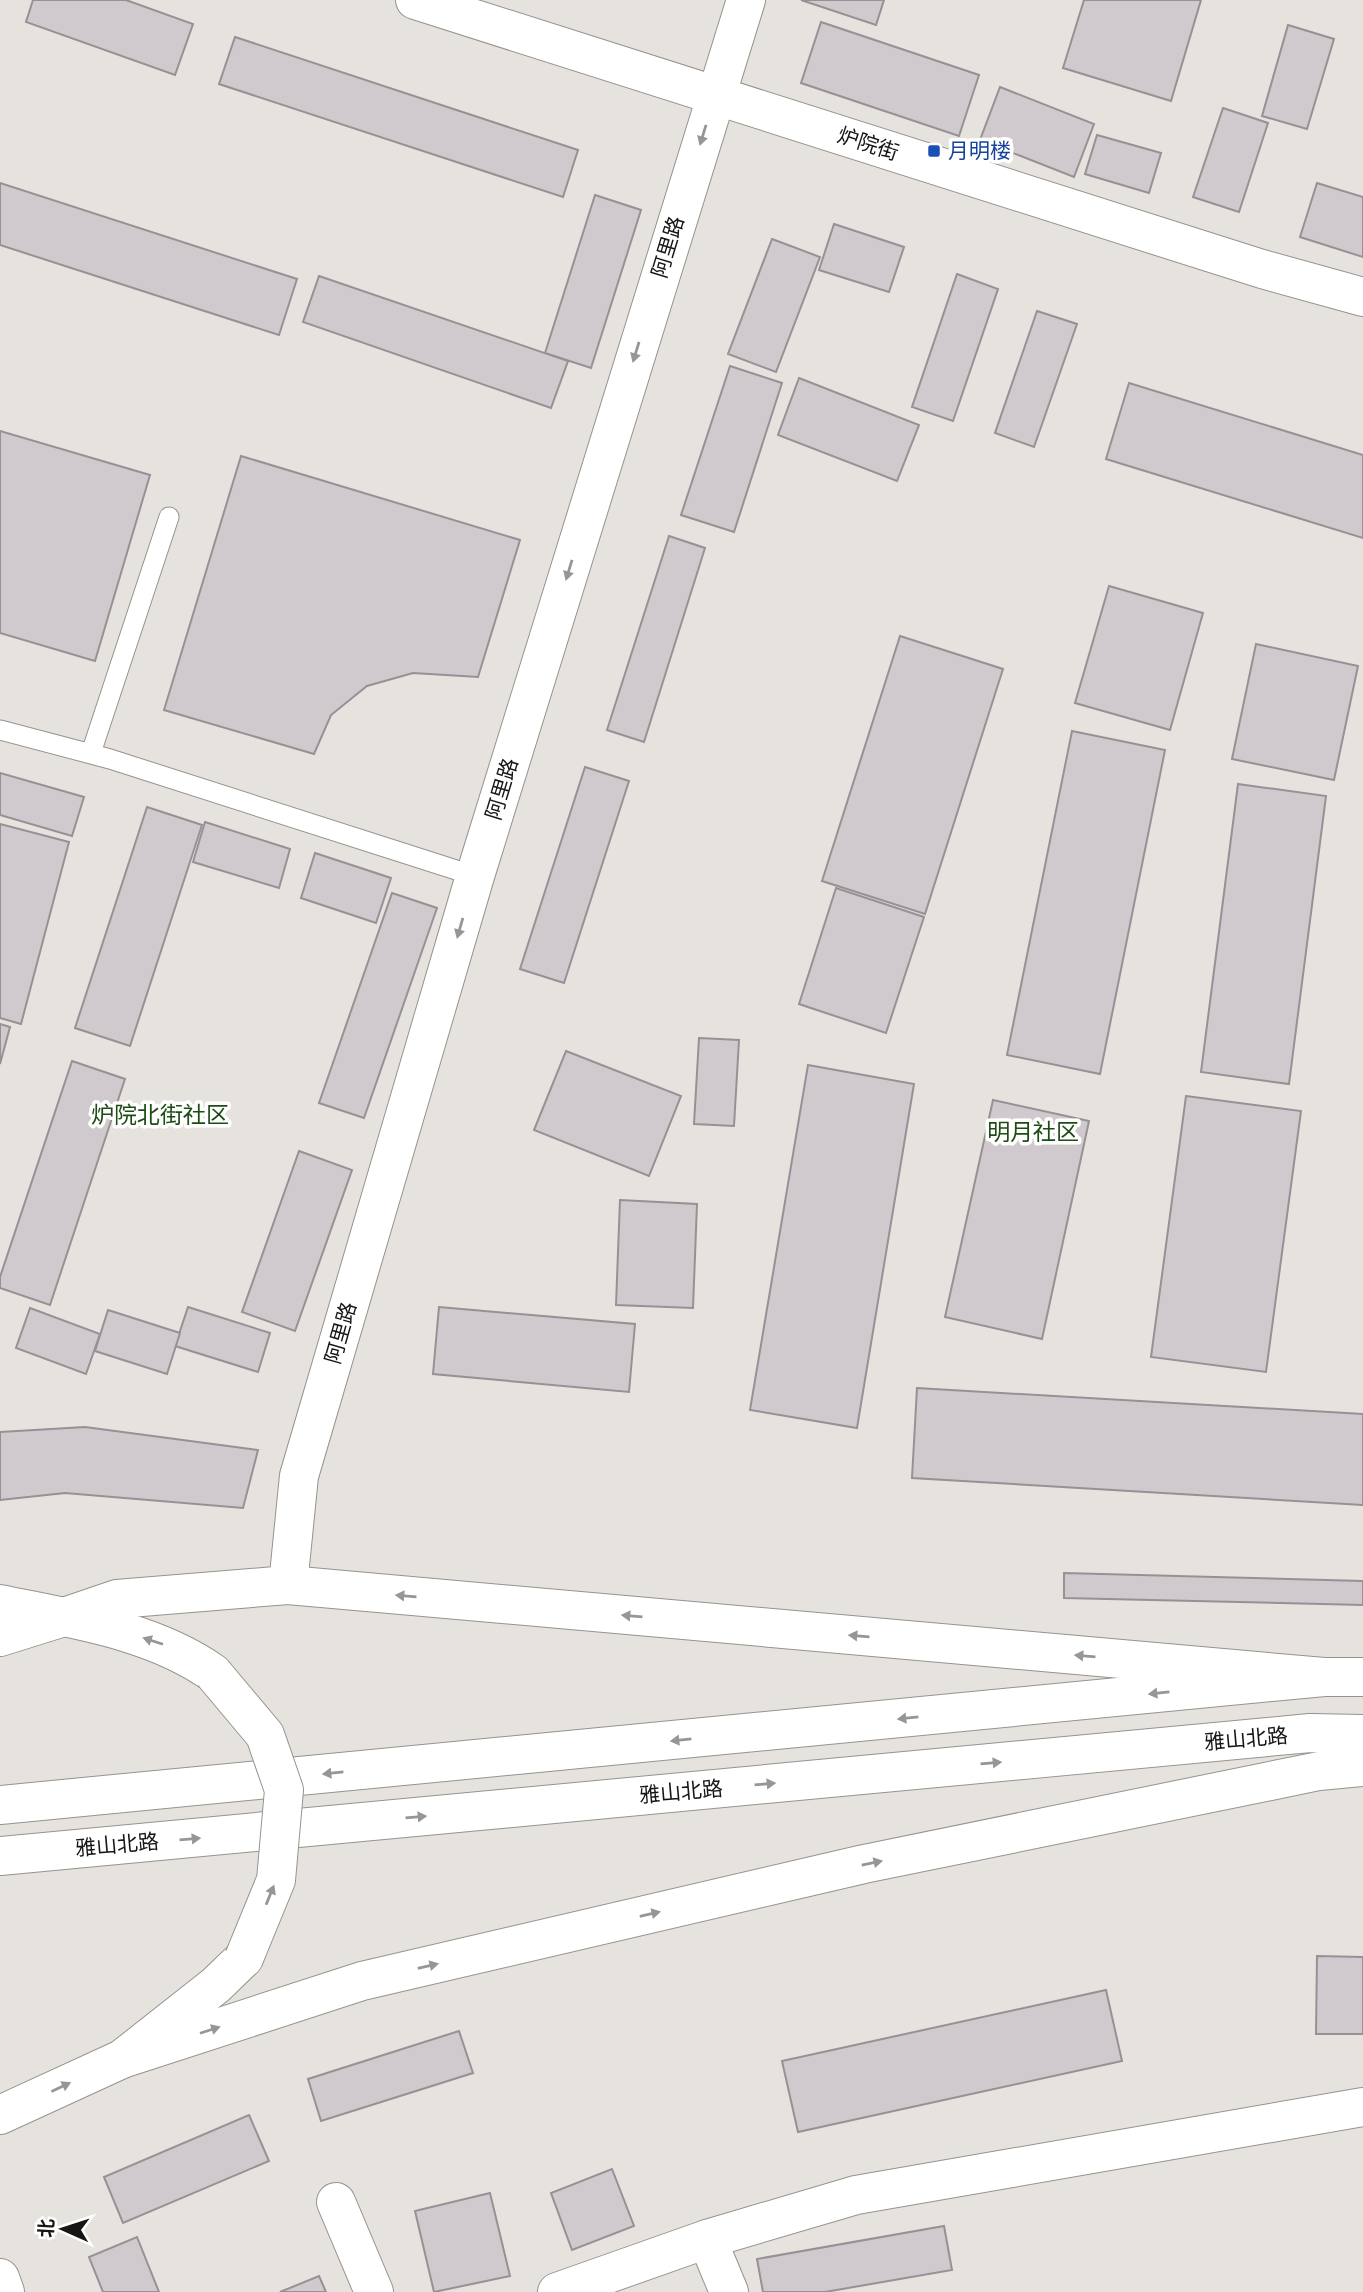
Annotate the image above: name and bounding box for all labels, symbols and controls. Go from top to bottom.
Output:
street label: 炉院街 [833,120,903,168]
one-way arrow [697,125,707,146]
place label: 月明楼 [948,136,1011,166]
marker: 月明楼 [926,143,942,159]
street label: 阿里路 [644,212,692,282]
one-way arrow [630,342,640,363]
one-way arrow [563,560,574,581]
street label: 阿里路 [478,754,526,824]
one-way arrow [454,918,464,939]
district label: 炉院北街社区 [91,1098,229,1132]
district label: 明月社区 [987,1115,1079,1149]
street label: 阿里路 [318,1299,364,1367]
one-way arrow [394,1590,416,1601]
one-way arrow [621,1610,643,1621]
one-way arrow [848,1630,870,1641]
one-way arrow [142,1636,163,1646]
one-way arrow [1074,1650,1096,1661]
one-way arrow [1147,1688,1169,1699]
one-way arrow [897,1712,919,1723]
street label: 雅山北路 [1203,1720,1289,1758]
one-way arrow [670,1734,692,1745]
one-way arrow [981,1757,1003,1768]
one-way arrow [322,1768,344,1779]
street label: 雅山北路 [638,1773,724,1811]
one-way arrow [754,1779,776,1790]
one-way arrow [406,1811,428,1822]
street label: 雅山北路 [74,1826,160,1864]
one-way arrow [179,1833,201,1844]
one-way arrow [861,1857,883,1868]
one-way arrow [265,1884,276,1905]
one-way arrow [639,1908,661,1919]
one-way arrow [417,1960,439,1971]
one-way arrow [200,2024,221,2035]
one-way arrow [51,2081,71,2093]
north arrow [28,2194,98,2264]
text: 北 [33,2218,61,2238]

